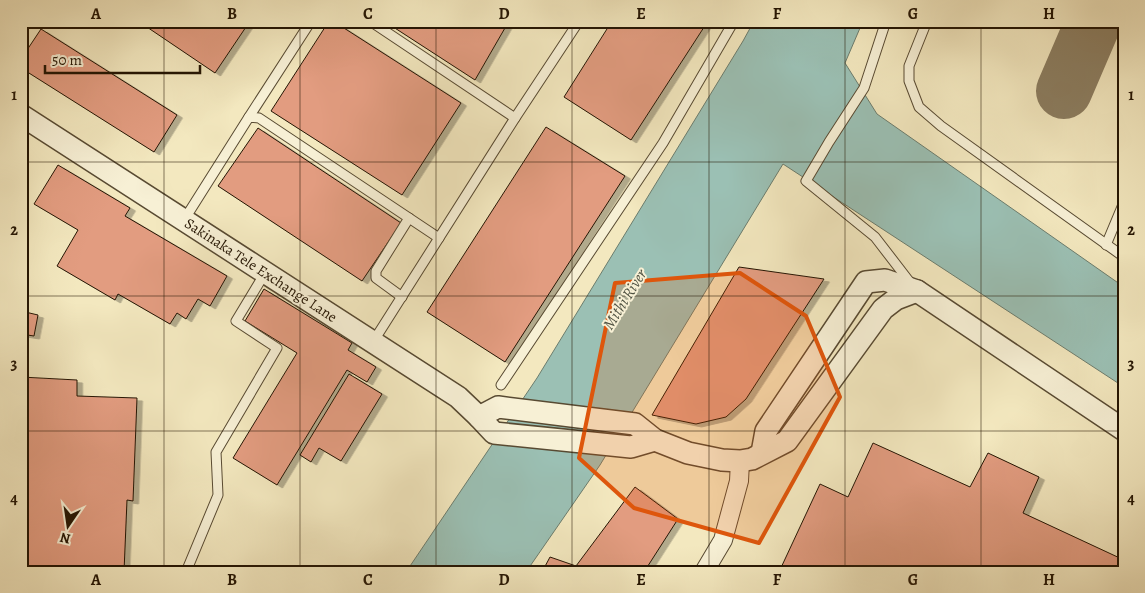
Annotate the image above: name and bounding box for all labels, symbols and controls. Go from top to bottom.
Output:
text: A [90,3,102,25]
text: B [227,3,237,25]
text: C [363,3,373,25]
text: D [498,3,510,25]
text: E [636,3,646,25]
text: F [773,3,782,25]
text: G [908,3,918,25]
text: H [1043,3,1055,25]
scale bar [45,42,200,74]
text: 50 m [52,50,82,70]
text: 1 [11,84,17,106]
text: 1 [1128,84,1134,106]
street label: Sakinaka Tele Exchange Lane [181,213,341,327]
text: 2 [10,219,18,241]
text: 2 [1127,219,1135,241]
water label: Mithi River [598,265,652,334]
text: 3 [11,353,18,375]
text: 3 [1128,353,1135,375]
text: 4 [10,488,18,510]
text: 4 [1127,488,1135,510]
north arrow [42,500,92,550]
text: N [58,528,72,549]
text: A [90,569,102,591]
text: B [227,569,237,591]
text: C [363,569,373,591]
text: D [498,569,510,591]
text: E [636,569,646,591]
text: F [773,569,782,591]
text: G [908,569,918,591]
text: H [1043,569,1055,591]

